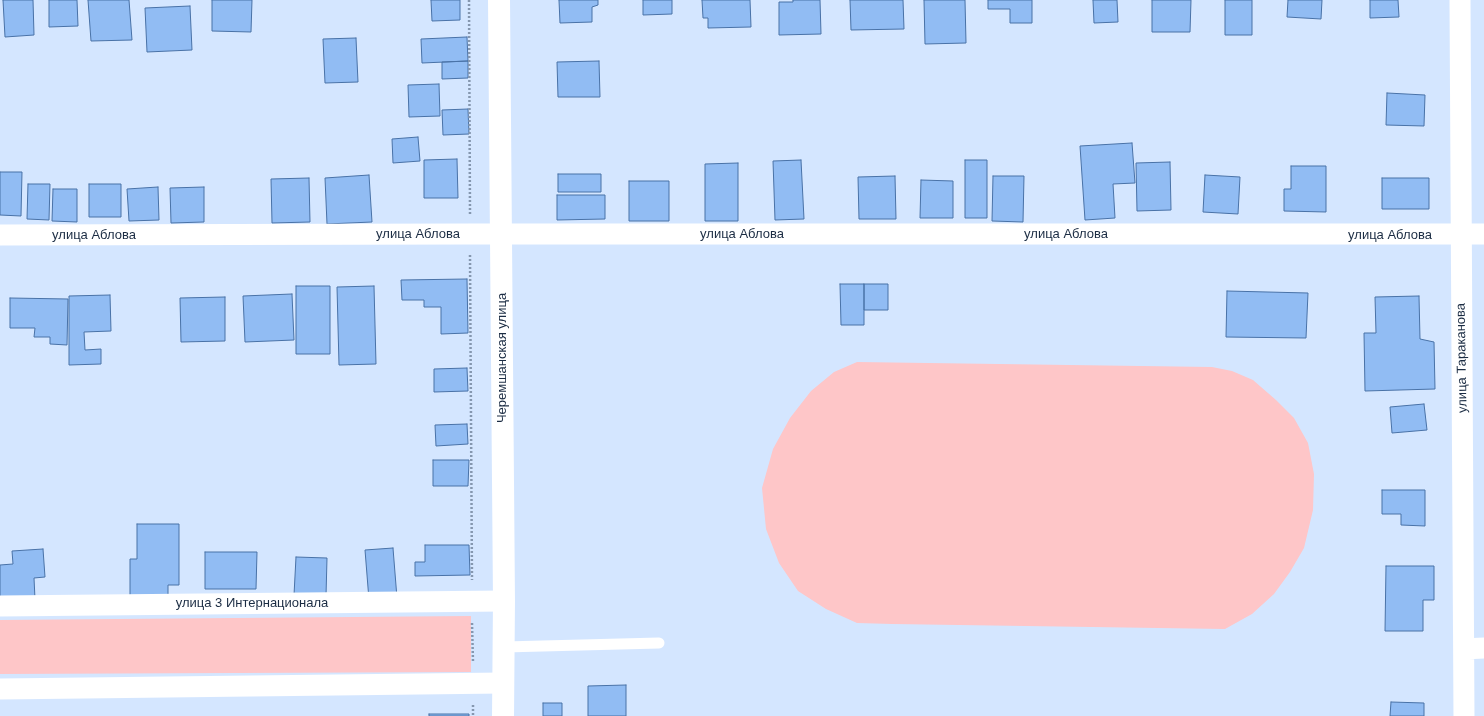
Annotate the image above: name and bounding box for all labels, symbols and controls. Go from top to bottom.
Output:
street label: улица Аблова [376,226,460,242]
street label: улица Аблова [700,226,784,242]
street label: улица Аблова [1024,226,1108,242]
street label: улица Аблова [52,227,136,243]
street label: улица Аблова [1348,227,1432,243]
street label: Черемшанская улица [494,293,510,423]
street label: улица Тараканова [1453,303,1471,413]
street label: улица 3 Интернационала [176,595,328,611]

